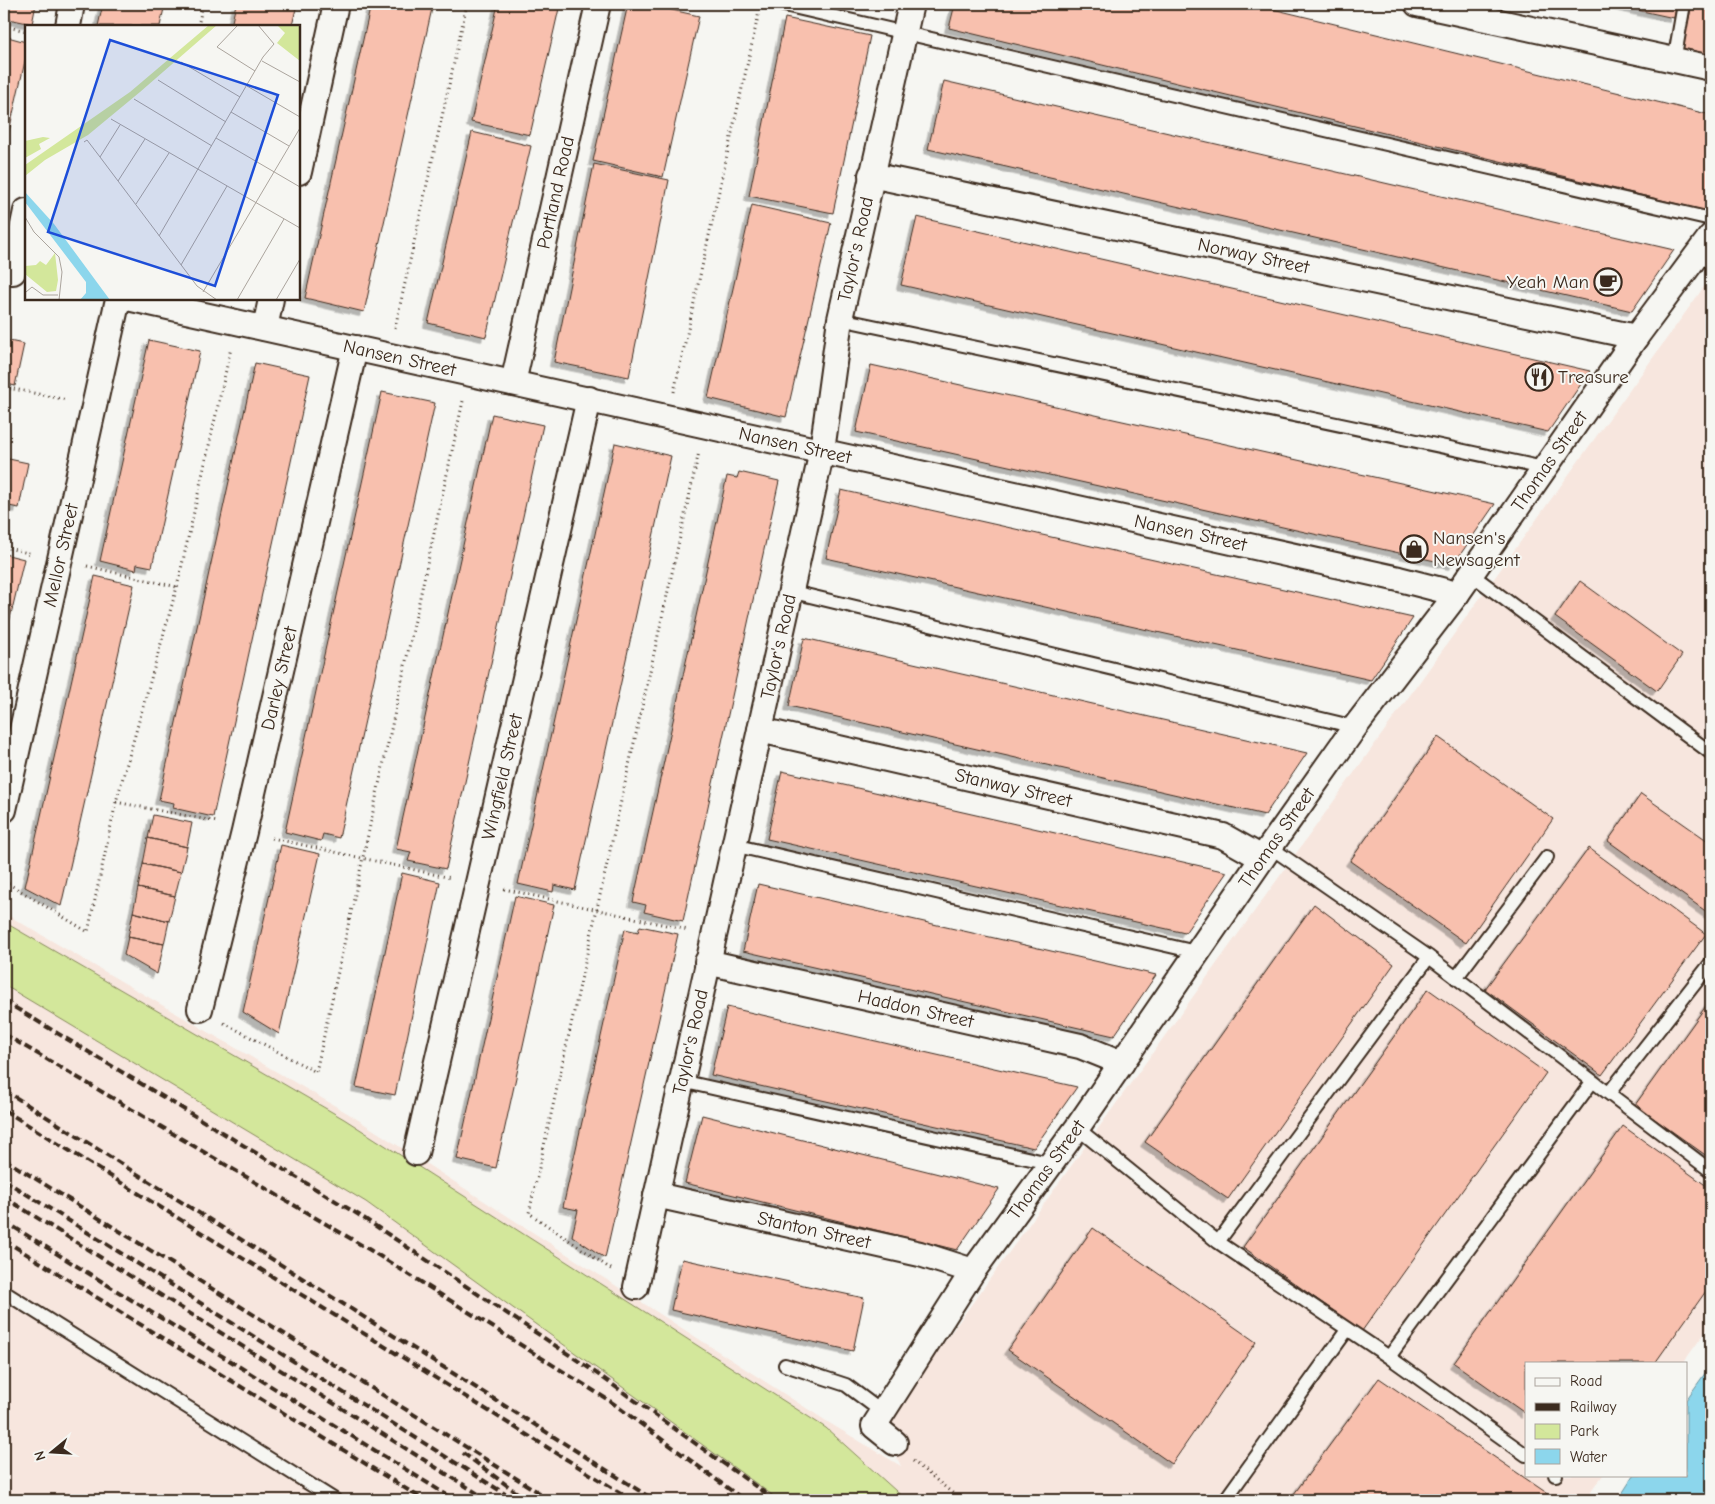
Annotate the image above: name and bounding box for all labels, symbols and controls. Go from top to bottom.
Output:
inset map [25,25,300,300]
street label: Portland Road [532,134,579,251]
street label: Taylor's Road [833,195,878,304]
street label: Norway Street [1196,233,1312,279]
cafe icon: Yeah Man [1593,267,1623,297]
place label: Yeah Man [1507,271,1589,293]
street label: Nansen Street [341,335,458,381]
restaurant icon: Treasure [1524,362,1554,392]
place label: Treasure [1558,366,1629,388]
street label: Thomas Street [1507,406,1592,516]
street label: Nansen Street [737,422,854,469]
street label: Mellor Street [39,501,83,609]
street label: Nansen Street [1132,510,1249,556]
place label: Nansen's Newsagent [1433,527,1520,571]
shop icon: Nansen's Newsagent [1399,534,1429,564]
street label: Taylor's Road [756,592,801,701]
street label: Darley Street [257,624,302,732]
street label: Wingfield Street [477,711,528,842]
street label: Stanway Street [953,764,1074,812]
street label: Thomas Street [1234,783,1320,892]
street label: Haddon Street [856,985,976,1033]
street label: Taylor's Road [668,987,713,1097]
street label: Thomas Street [1003,1116,1090,1224]
street label: Stanton Street [756,1207,873,1254]
legend [1525,1362,1688,1476]
text: Road [1570,1372,1602,1390]
text: Railway [1570,1398,1617,1416]
text: Park [1570,1422,1599,1440]
north arrow [28,1426,78,1476]
text: Water [1570,1448,1607,1466]
text: N [31,1449,50,1463]

